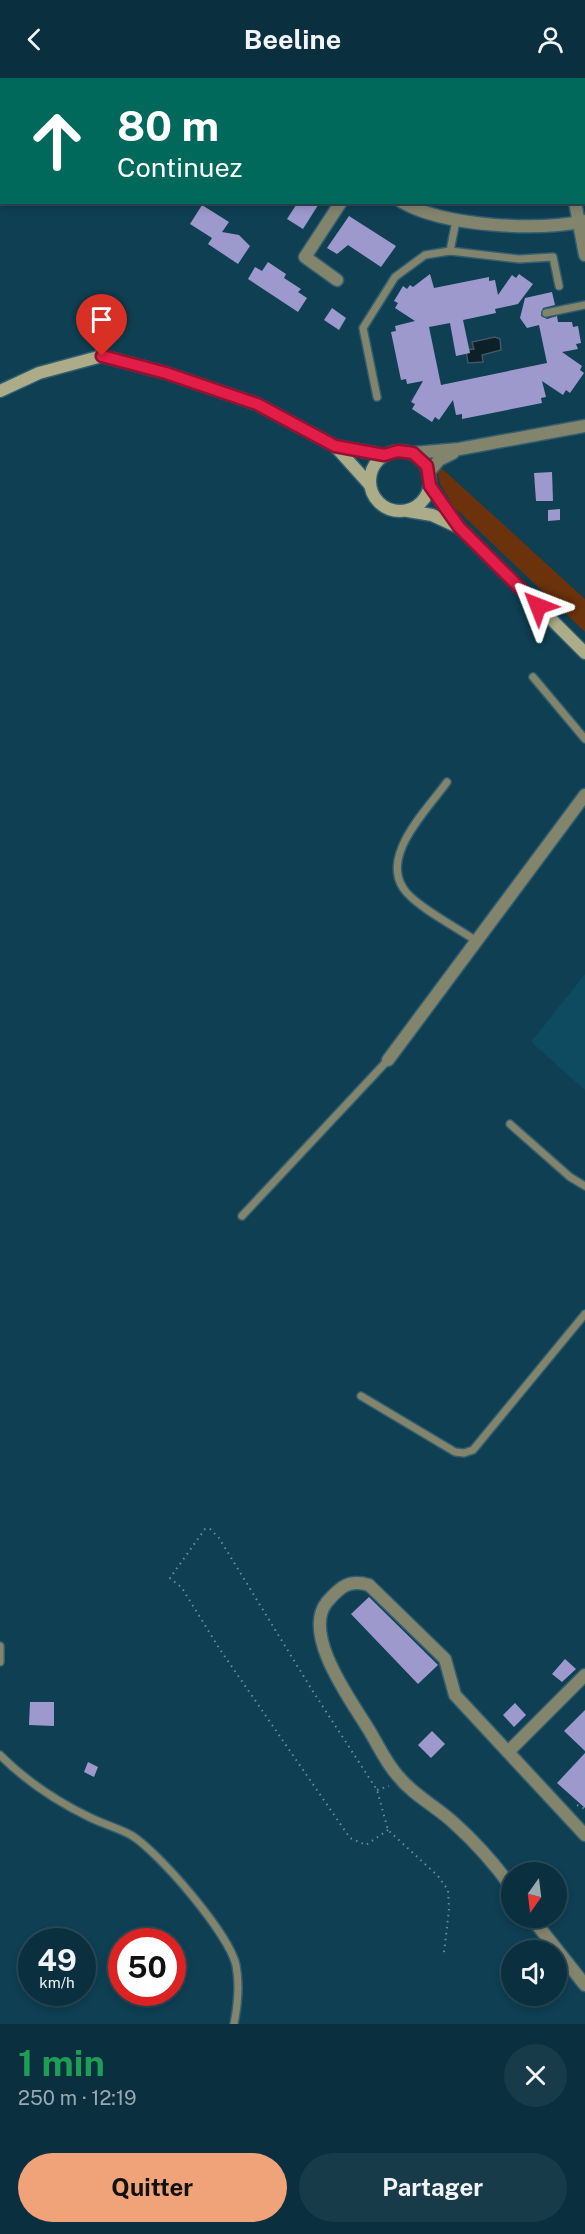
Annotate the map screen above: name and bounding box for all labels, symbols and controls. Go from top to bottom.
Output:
icon: back [18,23,51,56]
text: Beeline [244,23,341,55]
icon: person [534,23,567,56]
text: 80 m [117,101,219,150]
icon: ahead [18,102,96,180]
text: Continuez [117,151,242,183]
pin [76,294,127,356]
icon: arrive [85,303,118,336]
position arrow [506,574,570,638]
north arrow [501,1862,567,1928]
map controls [501,1862,567,2006]
speed limit sign: 50 [108,1928,186,2006]
button: sound [501,1940,567,2006]
text: 49 [37,1942,77,1978]
text: km/h [39,1974,75,1991]
text: 1 min [18,2042,105,2084]
button: close [504,2044,567,2107]
text: 250 m · 12:19 [18,2086,137,2110]
button: Quitter [18,2153,287,2222]
button: Partager [299,2153,567,2222]

